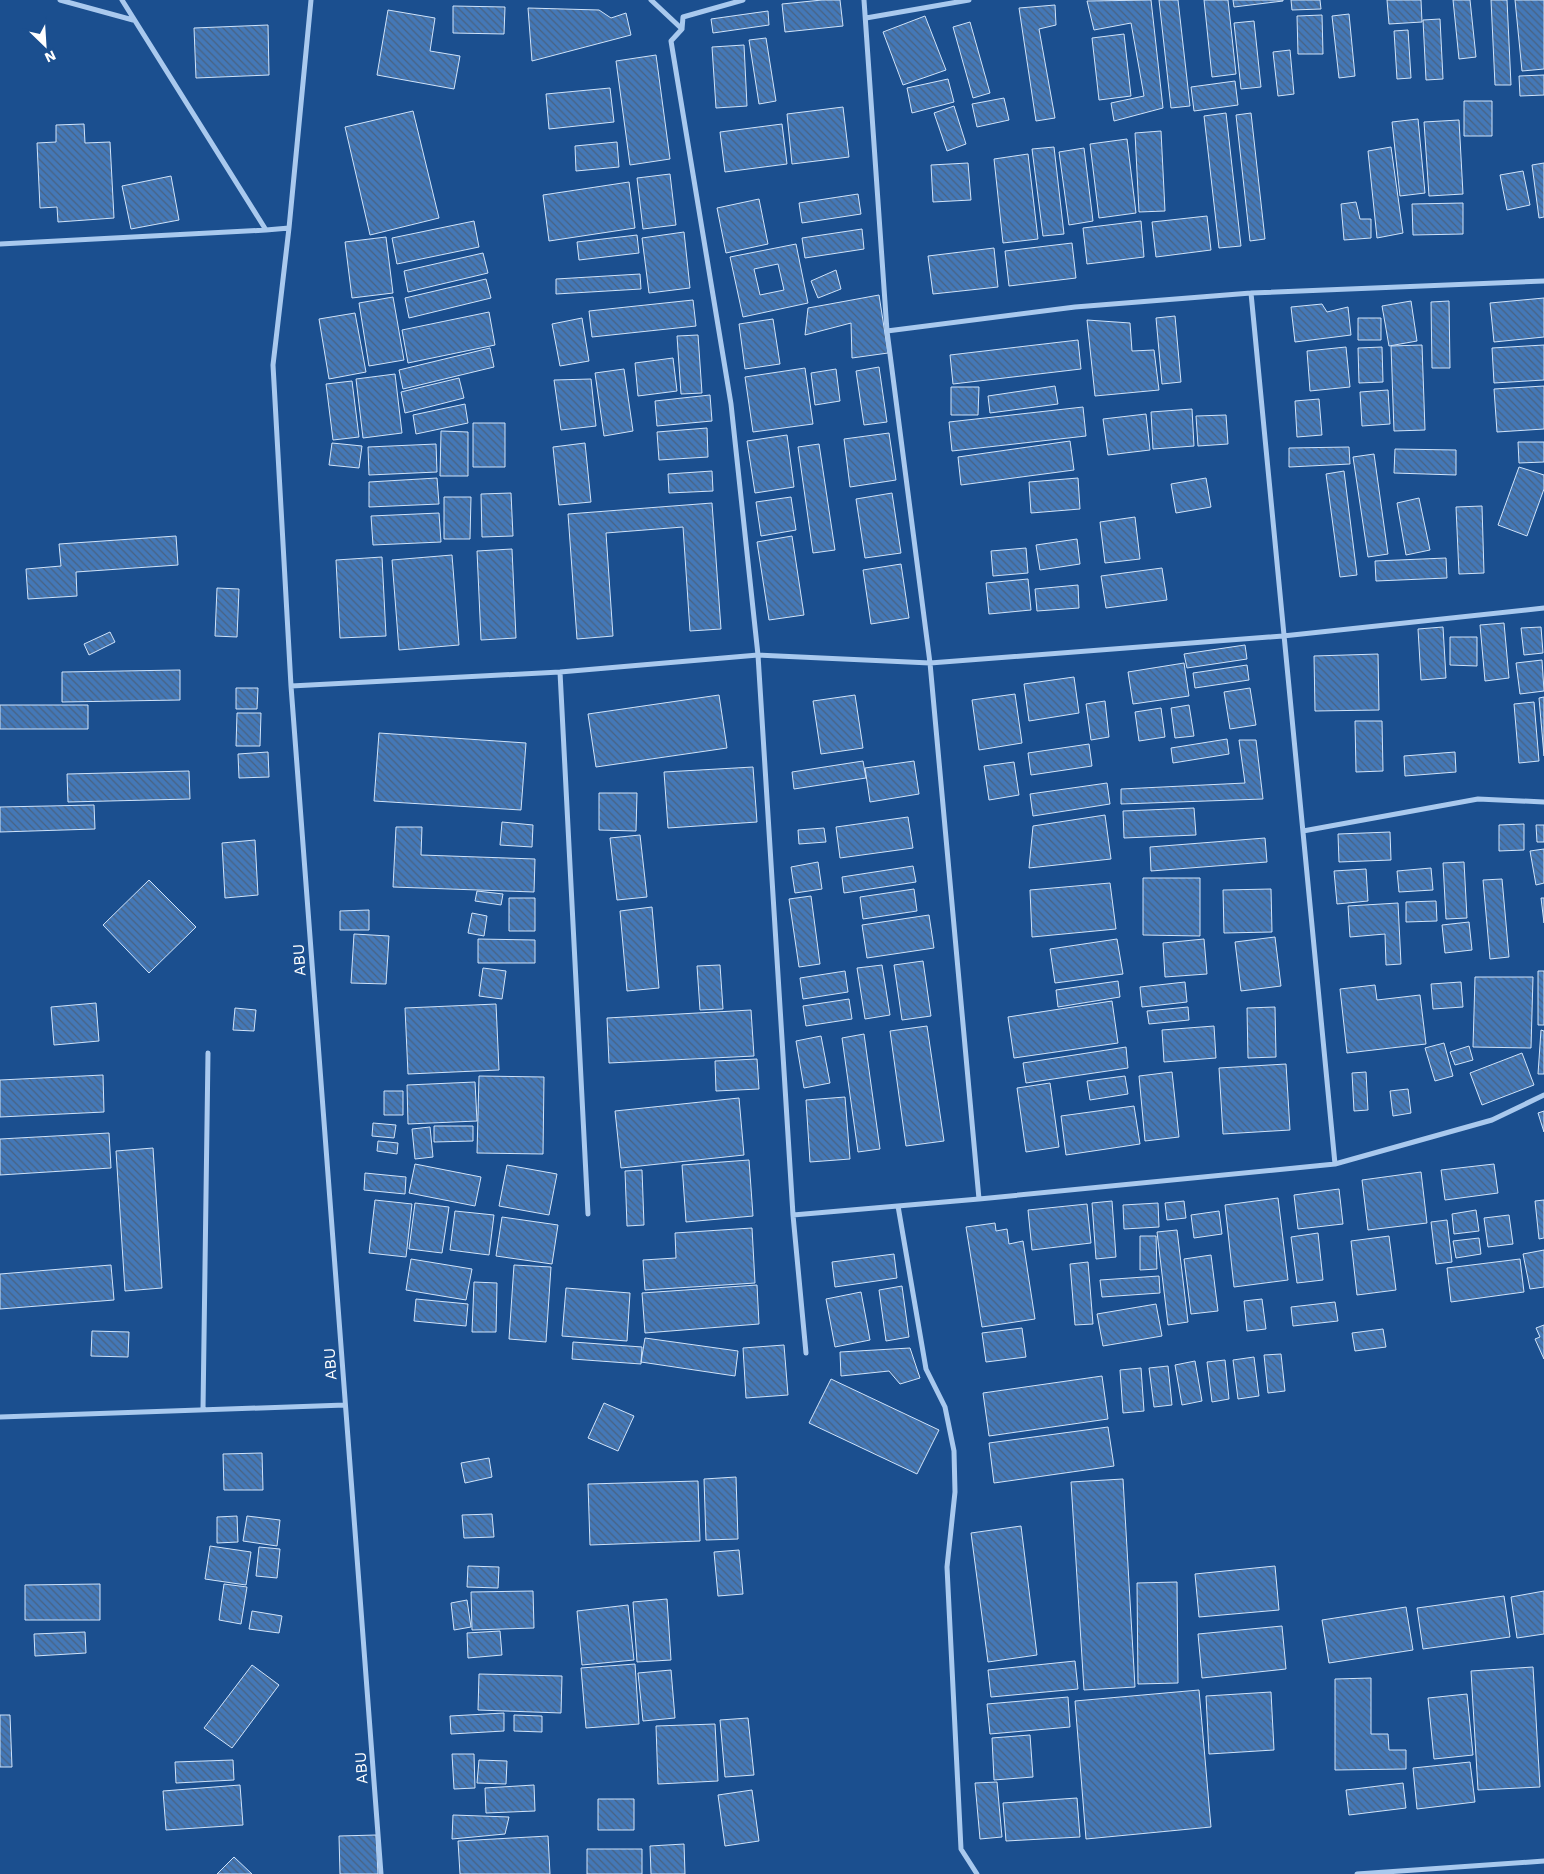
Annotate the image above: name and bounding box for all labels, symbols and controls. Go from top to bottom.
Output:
north arrow [20,20,70,70]
text: N [42,47,59,66]
street label: ABU [288,943,310,977]
street label: ABU [319,1347,341,1381]
street label: ABU [350,1751,372,1785]

